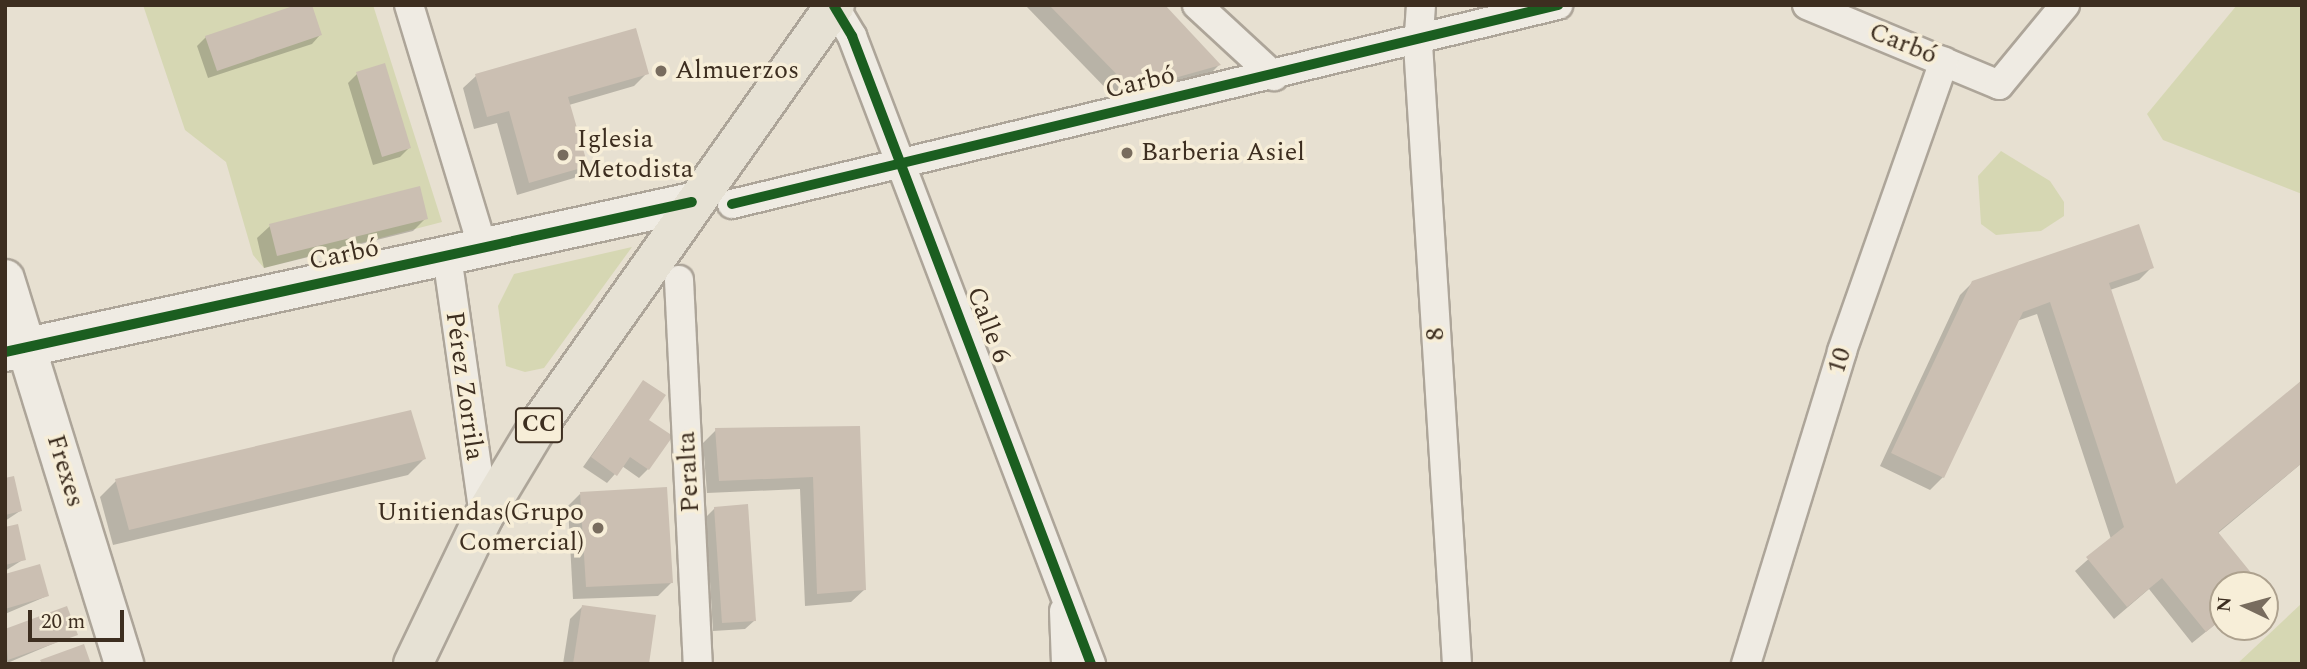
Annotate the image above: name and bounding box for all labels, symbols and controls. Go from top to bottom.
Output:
street label: Carbó [1864,16,1942,72]
place label: Almuerzos [675,55,799,87]
street label: Carbó [1102,60,1178,106]
marker: Almuerzos [653,63,669,79]
place label: Iglesia Metodista [577,124,693,186]
place label: Barberia Asiel [1141,137,1305,169]
marker: Barberia Asiel [1119,145,1135,161]
marker: Iglesia Metodista [555,147,571,163]
street label: Carbó [306,232,382,278]
street label: Calle 6 [959,283,1017,367]
street label: Pérez Zorrila [438,310,490,462]
street label: 8 [1420,326,1452,342]
street label: 10 [1821,344,1859,378]
road number: CC [514,404,564,446]
street label: Frexes [39,431,91,511]
street label: Peralta [671,431,707,513]
place label: Unitiendas(Grupo Comercial) [377,497,584,558]
marker: Unitiendas(Grupo Comercial) [590,520,606,536]
north arrow [2209,571,2279,641]
text: N [2209,595,2240,613]
scale bar [32,596,128,640]
text: 20 m [41,606,85,638]

